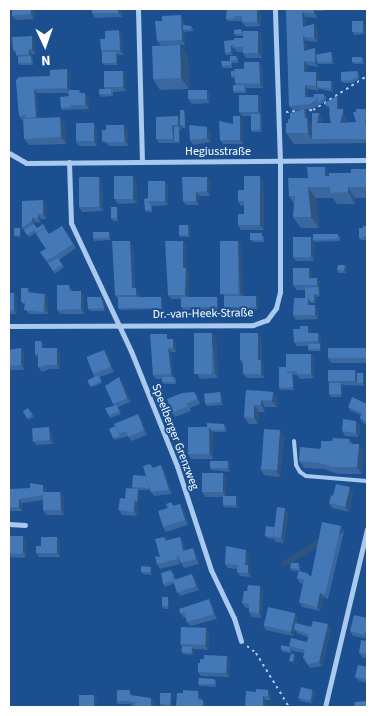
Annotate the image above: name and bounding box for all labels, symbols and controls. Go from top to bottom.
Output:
north arrow [20,20,70,70]
text: N [41,50,51,70]
street label: Hegiusstraße [185,145,251,159]
street label: Dr.-van-Heek-Straße [152,306,254,322]
street label: Speelberger Grenzweg [148,382,202,492]

